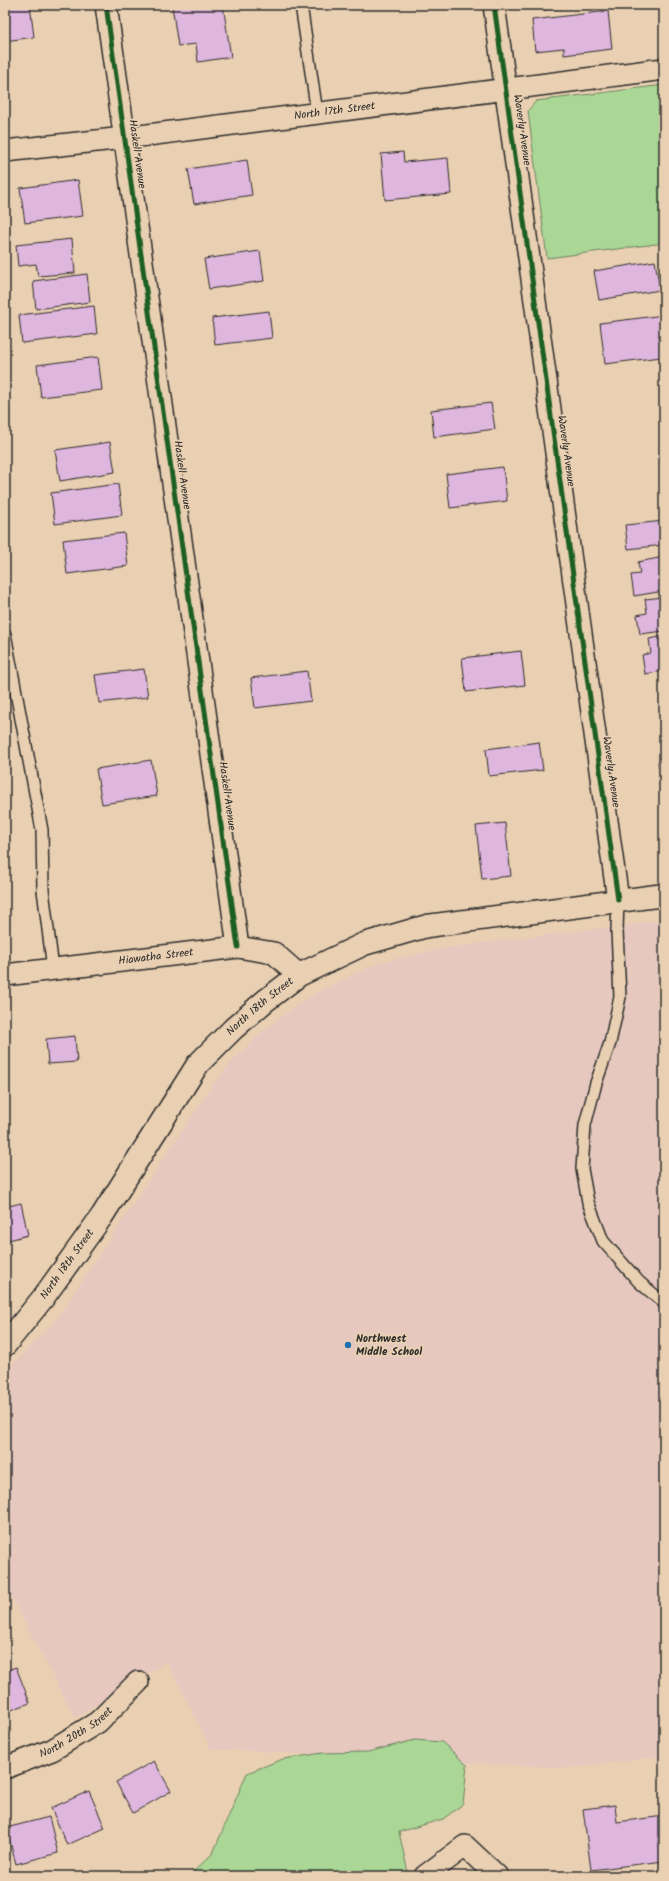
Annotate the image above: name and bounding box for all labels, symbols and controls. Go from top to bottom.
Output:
street label: Waverly Avenue [508,93,536,167]
street label: North 17th Street [293,97,377,125]
street label: Haskell Avenue [123,118,151,190]
street label: Waverly Avenue [552,414,580,488]
street label: Haskell Avenue [168,439,196,511]
street label: Waverly Avenue [597,735,625,809]
street label: Haskell Avenue [213,760,241,832]
street label: Hiawatha Street [117,943,195,970]
street label: North 18th Street [222,973,298,1040]
street label: North 18th Street [36,1225,99,1303]
place label: Northwest Middle School [356,1330,422,1361]
marker: Northwest Middle School [343,1340,353,1350]
street label: North 20th Street [37,1702,118,1763]

